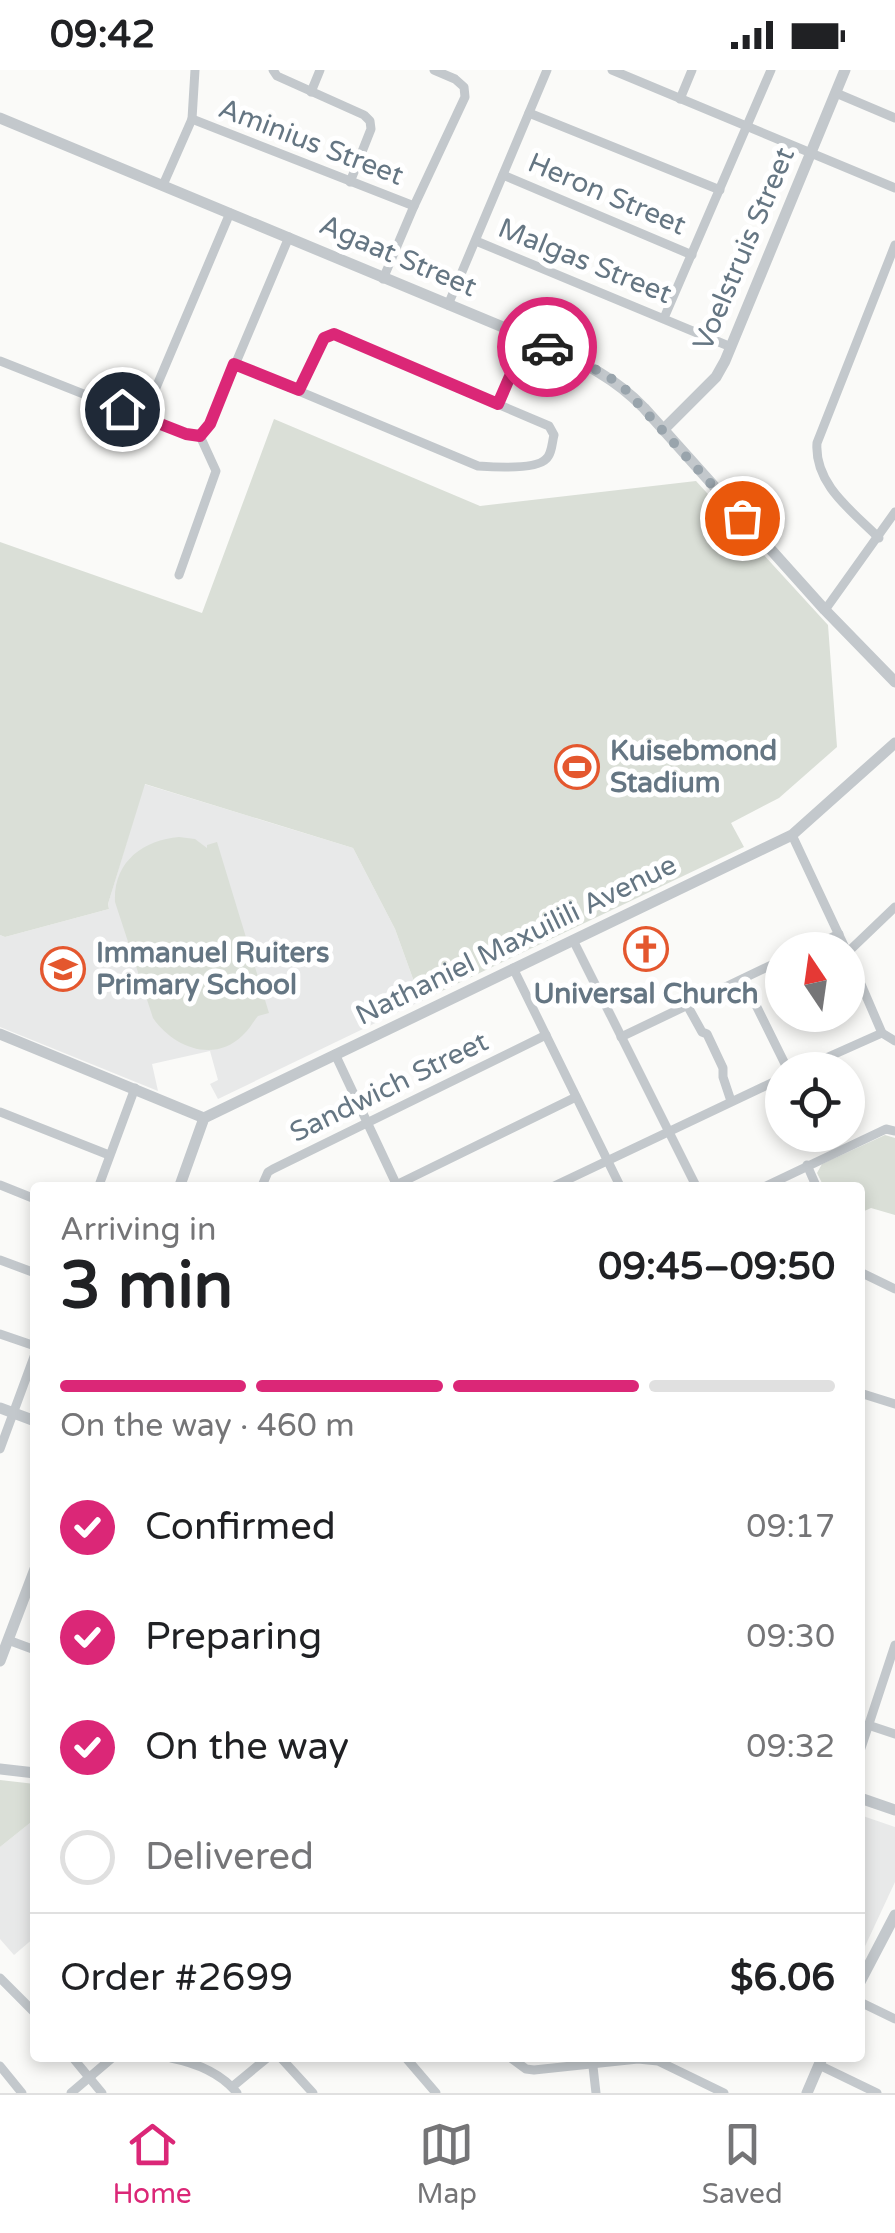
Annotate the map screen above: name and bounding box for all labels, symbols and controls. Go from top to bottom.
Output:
text: 09:42 [50,12,155,58]
street label: Aminius Street [214,91,409,193]
street label: Voelstruis Street [686,142,802,356]
street label: Heron Street [523,145,691,243]
street label: Agaat Street [314,208,482,304]
street label: Malgas Street [493,211,677,311]
courier [497,297,597,397]
icon: car [520,320,575,375]
pin [80,367,165,452]
icon: home [95,382,150,437]
pin [700,476,785,561]
icon: bag [715,491,770,546]
place label: Kuisebmond Stadium [610,734,777,800]
sports icon: Kuisebmond Stadium [554,744,600,790]
street label: Nathaniel Maxuilili Avenue [350,847,682,1033]
church icon: Universal Church [623,926,669,972]
north arrow [765,932,865,1032]
map controls [765,932,865,1152]
place label: Immanuel Ruiters Primary School [96,936,329,1002]
school or university icon: Immanuel Ruiters Primary School [40,946,86,992]
place label: Universal Church [533,977,759,1011]
street label: Sandwich Street [284,1024,494,1150]
button: locate [765,1052,865,1152]
text: Arriving in [60,1211,217,1249]
text: 09:45–09:50 [598,1244,835,1290]
text: 3 min [60,1247,233,1326]
text: On the way · 460 m [60,1407,355,1445]
icon: check [60,1500,115,1555]
text: Confirmed [145,1504,336,1550]
text: 09:17 [746,1508,835,1546]
icon: check [60,1610,115,1665]
text: Preparing [145,1614,322,1660]
text: 09:30 [746,1618,835,1656]
icon: check [60,1720,115,1775]
text: On the way [145,1724,349,1770]
text: 09:32 [746,1728,835,1766]
text: Delivered [145,1834,314,1880]
text: Order #2699 [60,1955,293,2001]
text: $6.06 [730,1955,835,2001]
tab: Home [112,2117,192,2211]
tab: Map [416,2117,477,2211]
tab: Saved [702,2117,783,2211]

